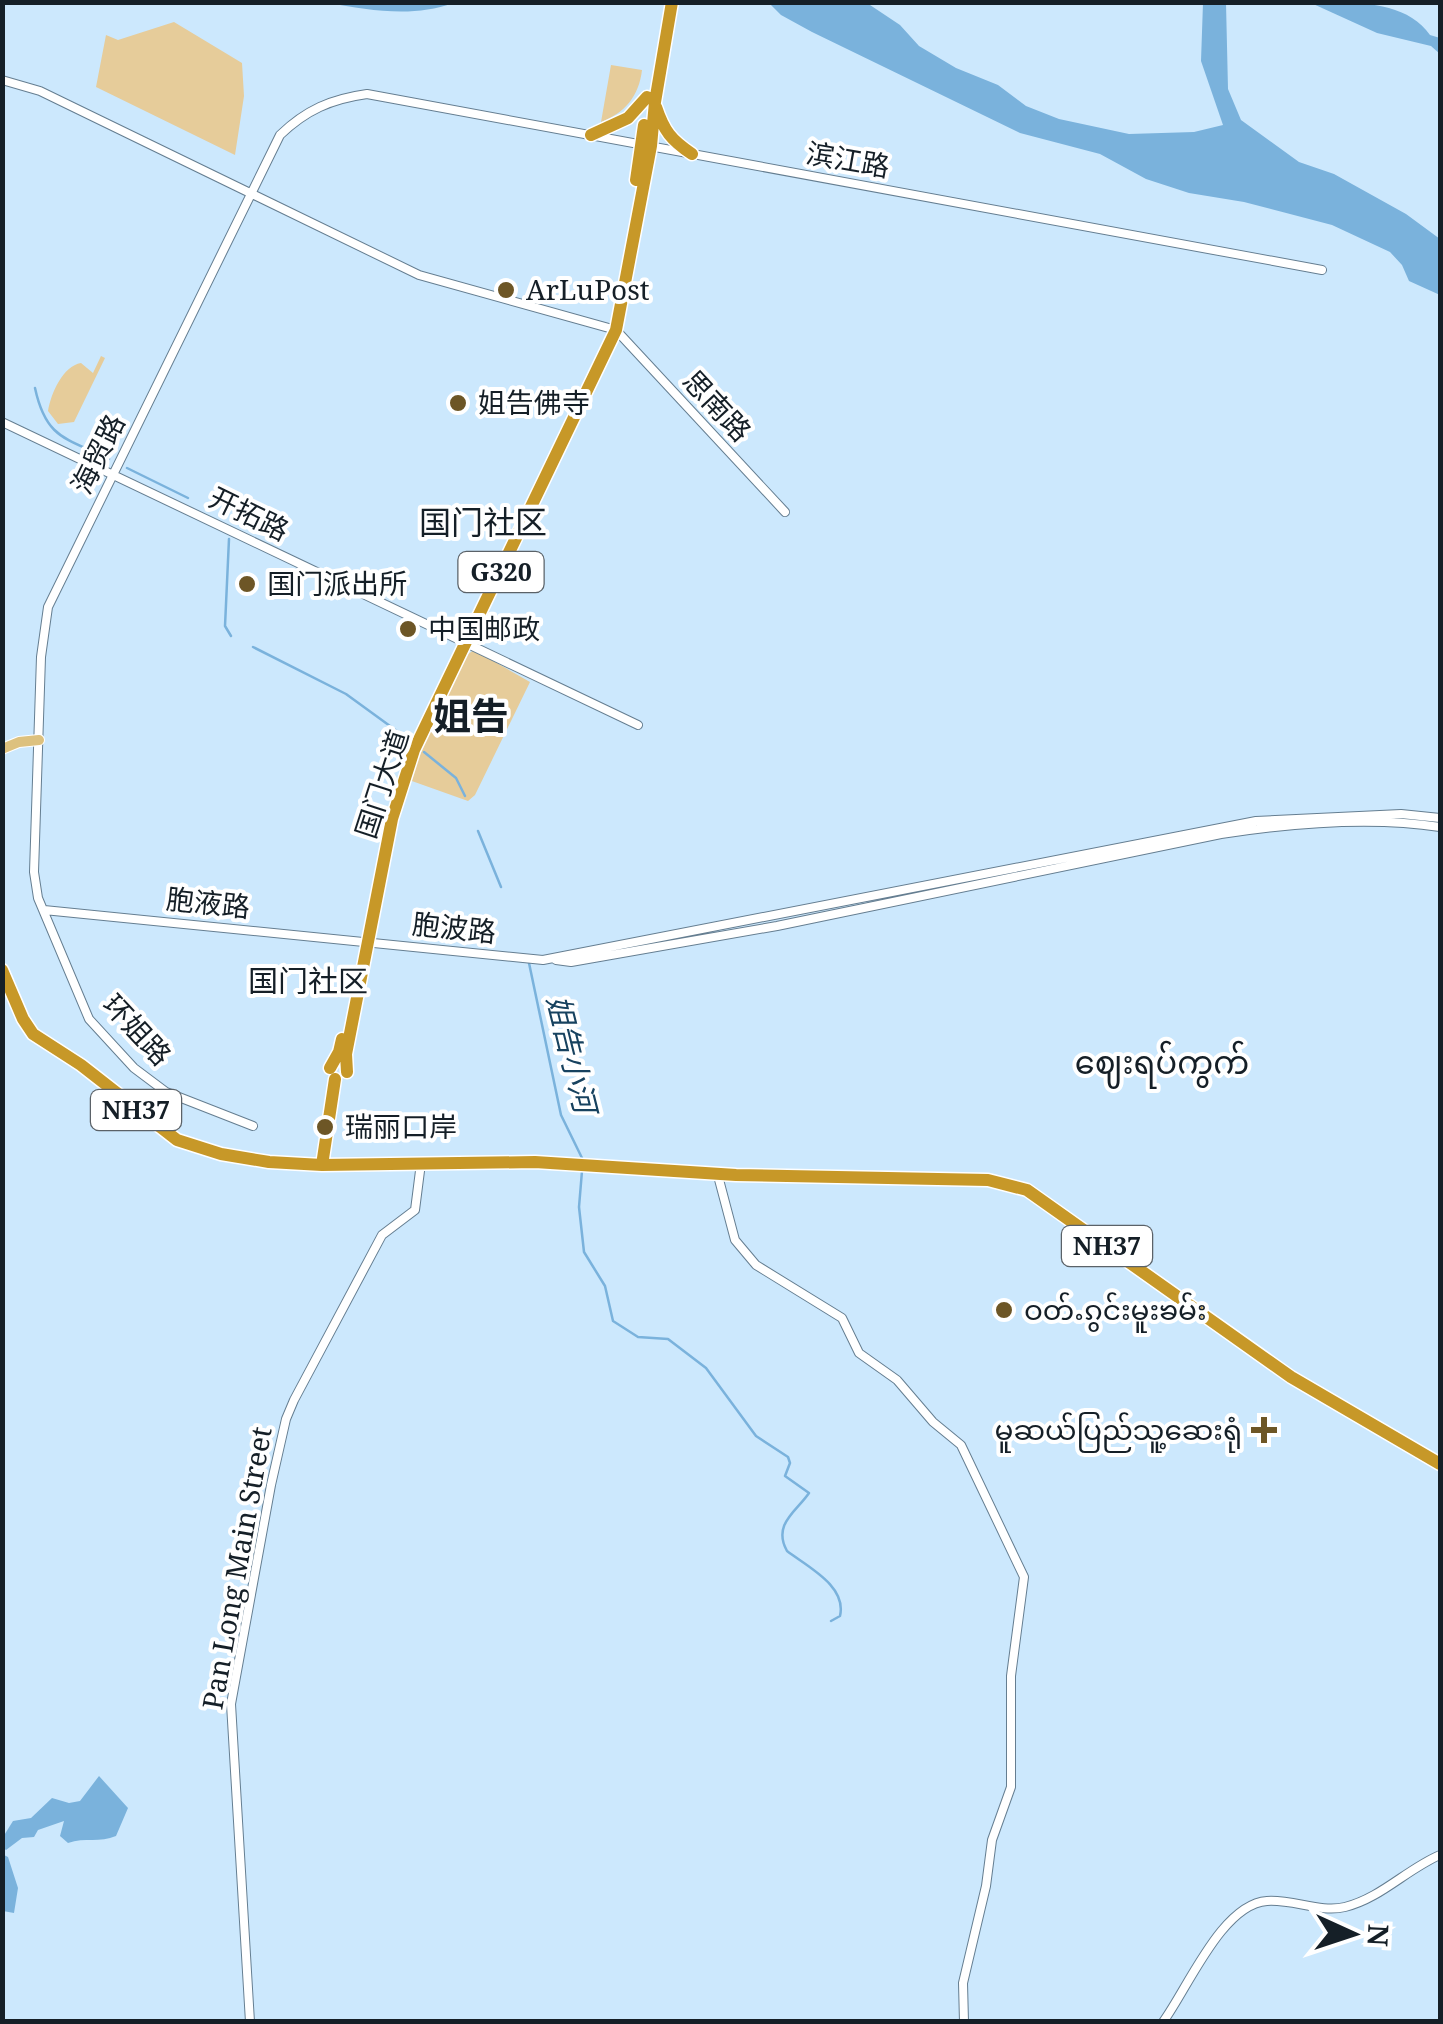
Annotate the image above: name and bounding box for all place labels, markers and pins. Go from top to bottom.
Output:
place label: ArLuPost [526,270,650,308]
marker: ArLuPost [495,279,517,301]
place label: 姐告佛寺 [478,383,590,421]
marker: 姐告佛寺 [447,392,469,414]
place label: 国门派出所 [267,564,407,602]
marker: 国门派出所 [236,573,258,595]
place label: 中国邮政 [428,609,540,647]
marker: 中国邮政 [397,618,419,640]
place label: 瑞丽口岸 [345,1107,457,1145]
marker: 瑞丽口岸 [314,1116,336,1138]
place label: ဝတ်ႉၵွင်းမူးၶမ်း [1024,1290,1207,1333]
marker: ဝတ်ႉၵွင်းမူးၶမ်း [993,1299,1015,1321]
place label: မူဆယ်ပြည်သူ့ဆေးရုံ [994,1410,1242,1453]
marker: မူဆယ်ပြည်သူ့ဆေးရုံ [1251,1417,1277,1443]

